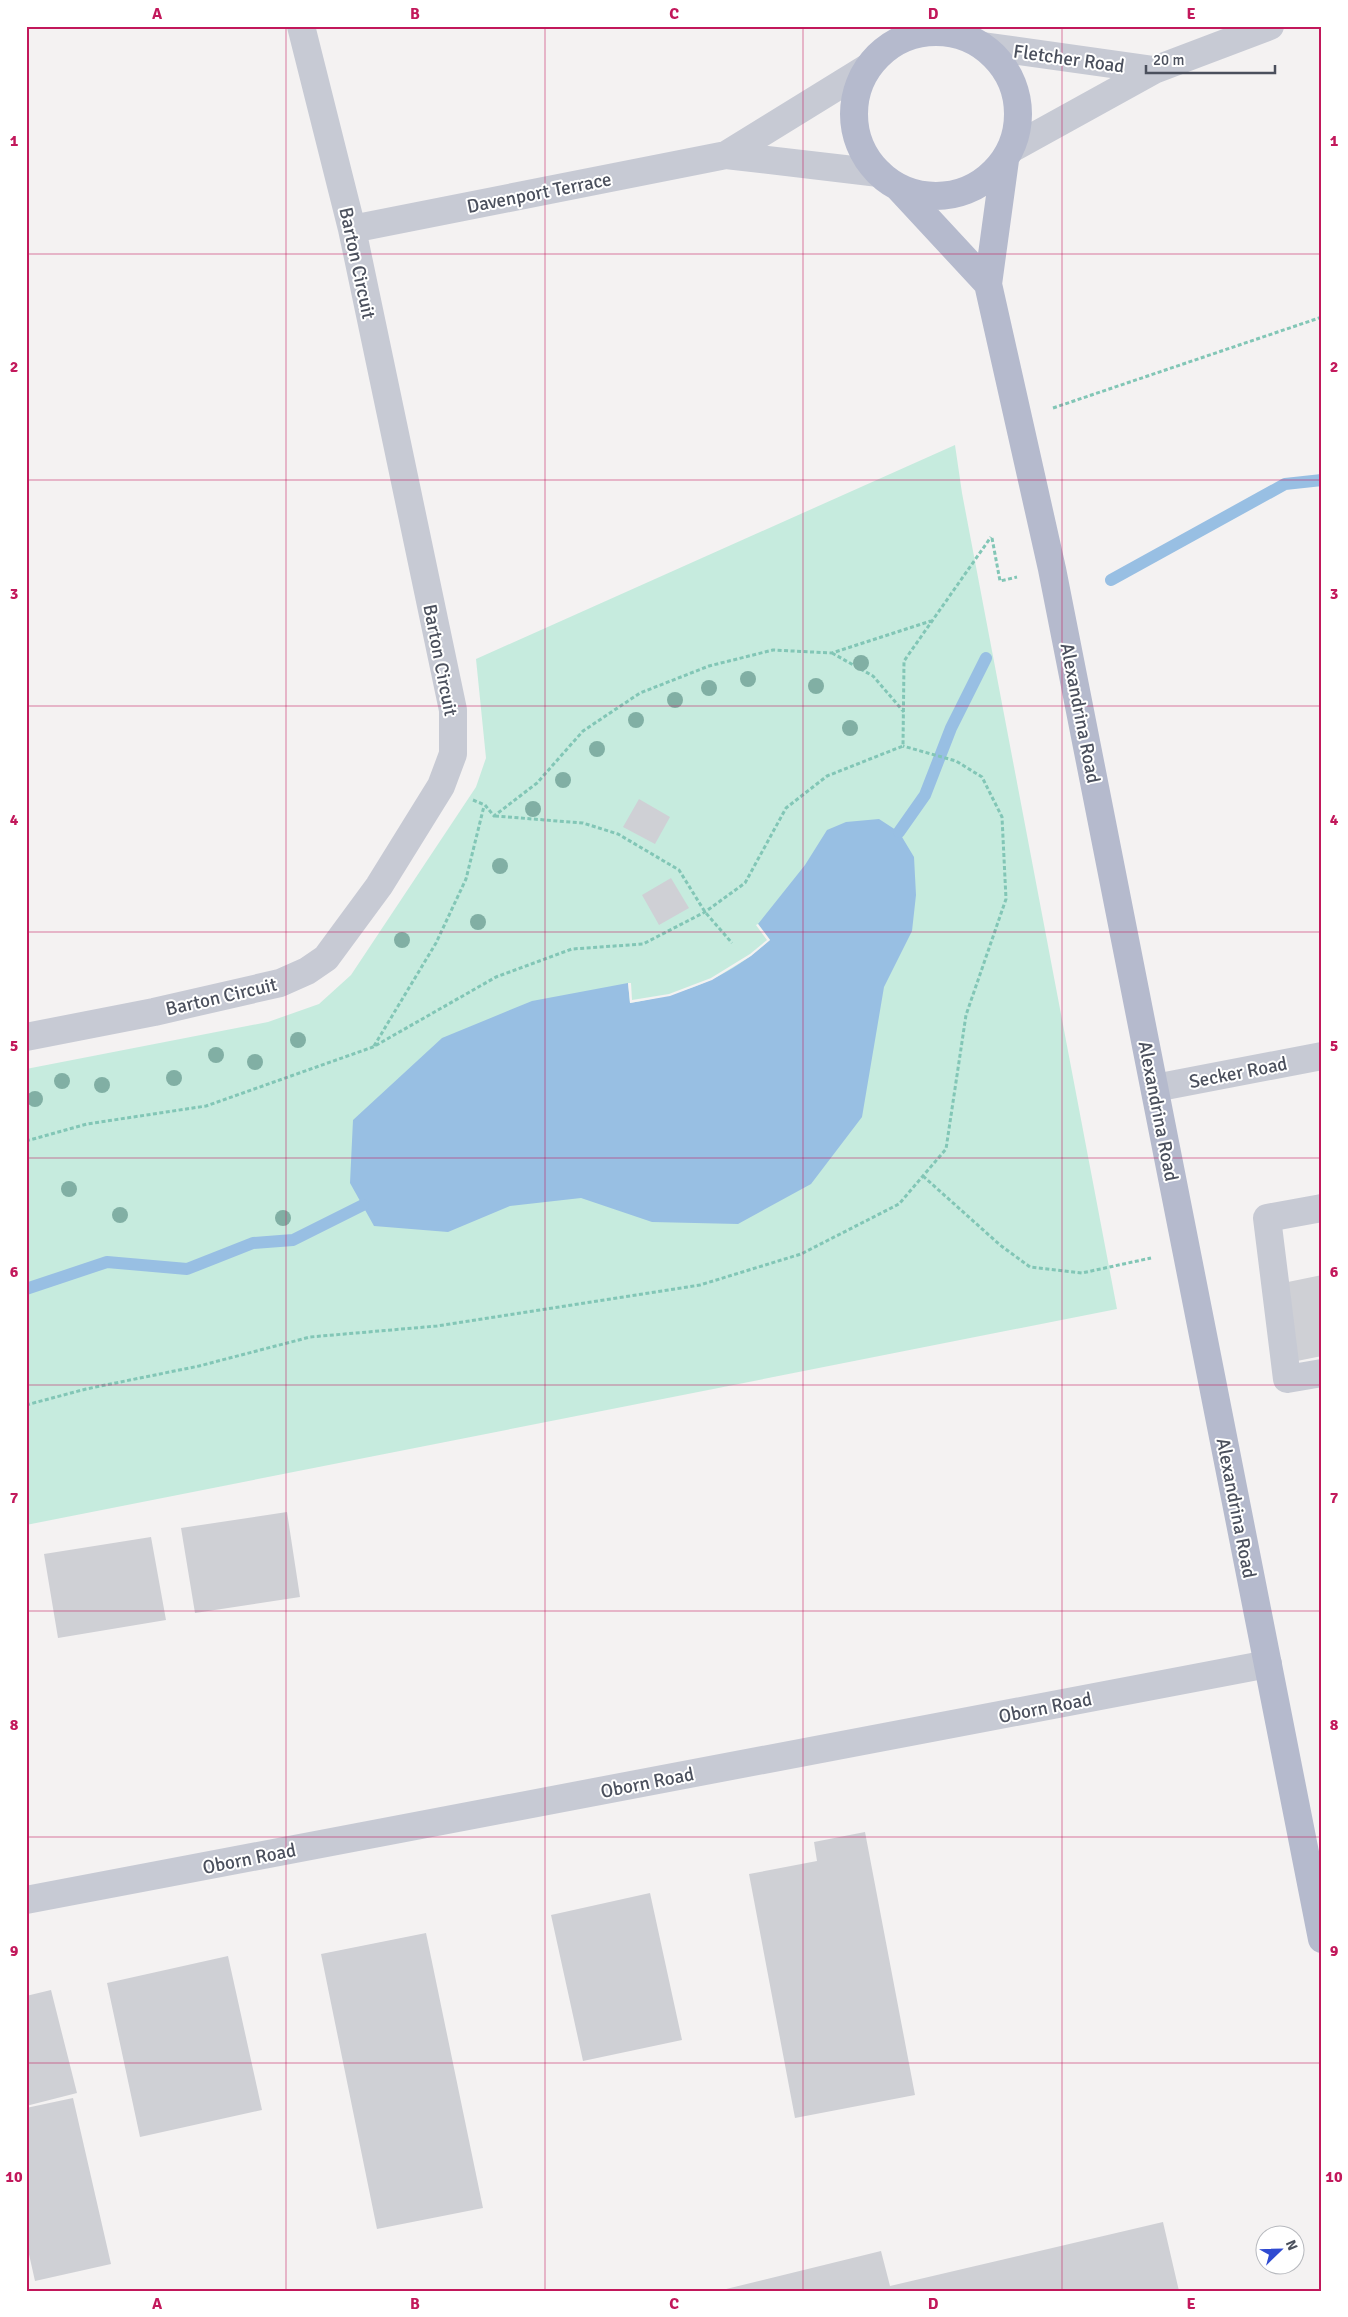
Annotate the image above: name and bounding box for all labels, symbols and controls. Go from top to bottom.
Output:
text: A [152,4,163,24]
text: B [410,4,420,24]
text: C [669,4,679,24]
text: D [928,4,939,24]
text: E [1186,4,1196,24]
street label: Fletcher Road [1012,39,1126,79]
scale bar [1146,42,1274,74]
text: 20 m [1153,51,1184,69]
text: 1 [10,131,19,151]
text: 1 [1330,131,1339,151]
street label: Davenport Terrace [465,167,614,219]
street label: Barton Circuit [333,205,381,322]
text: 2 [10,357,18,377]
text: 2 [1330,357,1338,377]
text: 3 [10,584,18,604]
text: 3 [1330,584,1338,604]
street label: Barton Circuit [417,602,463,719]
street label: Alexandrina Road [1055,641,1105,785]
text: 4 [10,810,19,830]
text: 4 [1330,810,1339,830]
street label: Barton Circuit [163,972,280,1021]
text: 5 [10,1036,18,1056]
text: 5 [1330,1036,1338,1056]
street label: Alexandrina Road [1133,1039,1183,1183]
street label: Secker Road [1187,1052,1289,1094]
text: 6 [10,1262,19,1282]
text: 6 [1330,1262,1339,1282]
street label: Alexandrina Road [1211,1436,1261,1580]
text: 7 [10,1488,19,1508]
text: 7 [1330,1488,1339,1508]
street label: Oborn Road [996,1687,1094,1729]
text: 8 [10,1715,19,1735]
text: 8 [1330,1715,1339,1735]
street label: Oborn Road [598,1762,696,1804]
street label: Oborn Road [200,1838,298,1880]
text: 9 [10,1941,19,1961]
text: 9 [1330,1941,1339,1961]
text: 10 [5,2167,23,2187]
text: 10 [1325,2167,1343,2187]
north arrow [1256,2224,1306,2274]
text: N [1282,2237,1301,2253]
text: A [152,2294,163,2314]
text: B [410,2294,420,2314]
text: C [669,2294,679,2314]
text: D [928,2294,939,2314]
text: E [1186,2294,1196,2314]

